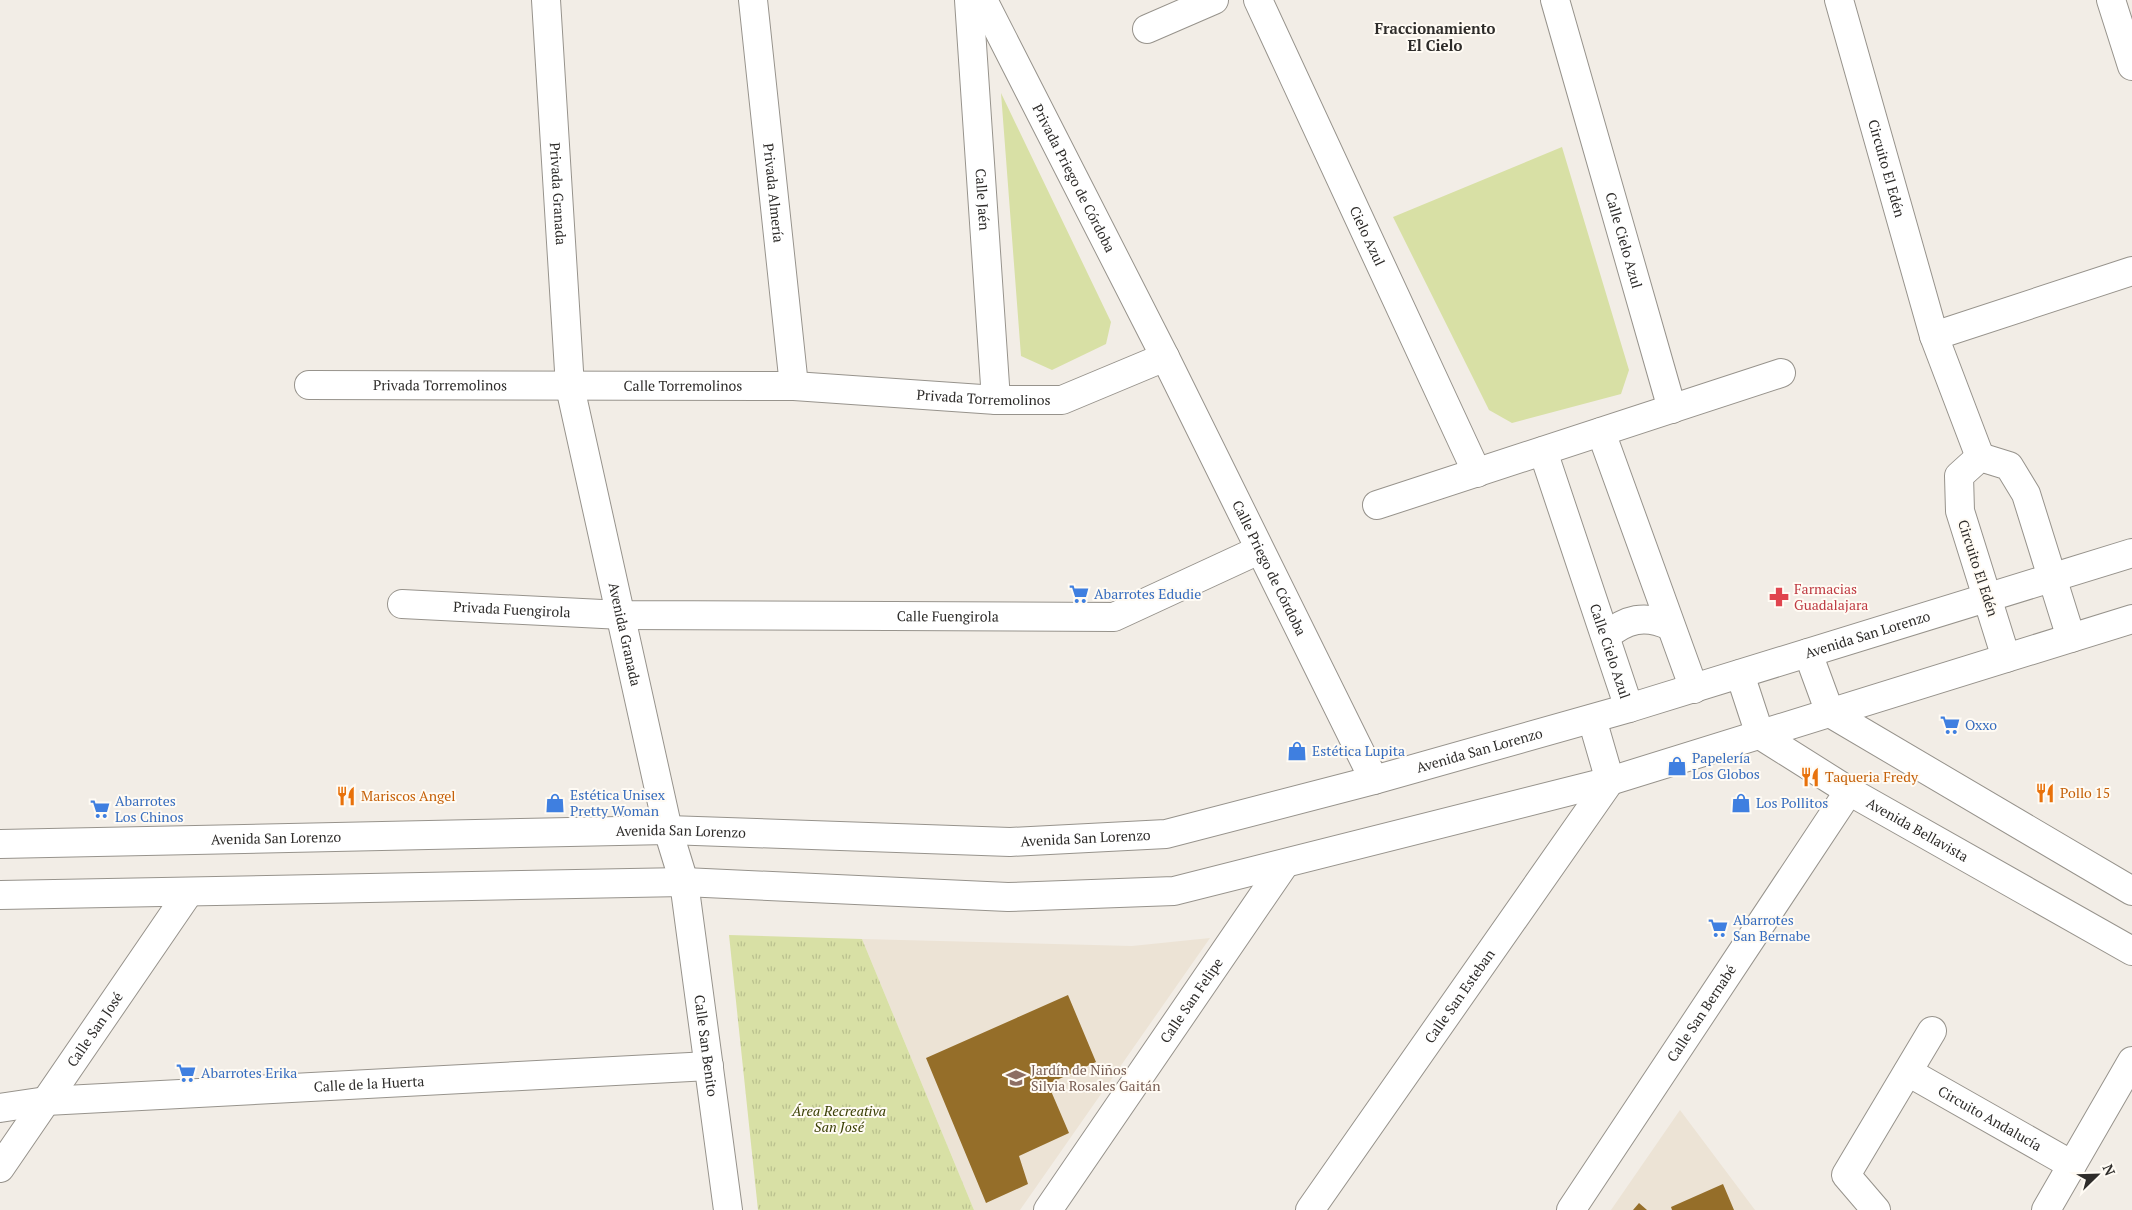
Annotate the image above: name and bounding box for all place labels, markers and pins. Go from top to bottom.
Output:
place label: Farmacias Guadalajara [1794,579,1868,614]
supermarket icon: Abarrotes Edudie [1068,583,1090,605]
place label: Abarrotes Edudie [1094,584,1201,603]
pharmacy icon: Farmacias Guadalajara [1768,586,1790,608]
supermarket icon: Oxxo [1939,714,1961,736]
place label: Oxxo [1965,715,1997,734]
shop icon: Estética Lupita [1286,740,1308,762]
place label: Estética Lupita [1312,741,1405,760]
place label: Papelería Los Globos [1692,748,1760,783]
shop icon: Papelería Los Globos [1666,755,1688,777]
restaurant icon: Taqueria Fredy [1799,766,1821,788]
place label: Taqueria Fredy [1825,767,1919,786]
restaurant icon: Pollo 15 [2034,782,2056,804]
place label: Pollo 15 [2060,783,2110,802]
restaurant icon: Mariscos Angel [335,785,357,807]
place label: Estética Unisex Pretty Woman [570,785,666,820]
place label: Mariscos Angel [361,786,456,805]
place label: Abarrotes Los Chinos [115,791,183,826]
shop icon: Estética Unisex Pretty Woman [544,792,566,814]
shop icon: Los Pollitos [1730,792,1752,814]
place label: Los Pollitos [1756,793,1828,812]
supermarket icon: Abarrotes Los Chinos [89,798,111,820]
place label: Abarrotes San Bernabe [1733,910,1810,945]
supermarket icon: Abarrotes San Bernabe [1707,917,1729,939]
place label: Jardín de Niños Silvia Rosales Gaitán [1031,1060,1161,1095]
supermarket icon: Abarrotes Erika [175,1062,197,1084]
place label: Abarrotes Erika [201,1063,297,1082]
school or university icon: Jardín de Niños Silvia Rosales Gaitán [1005,1067,1027,1089]

